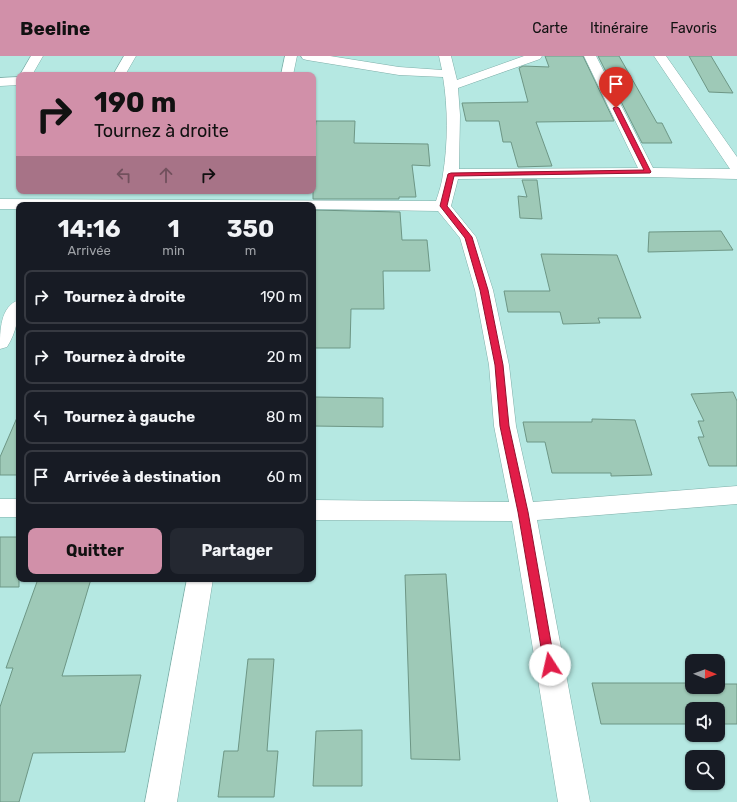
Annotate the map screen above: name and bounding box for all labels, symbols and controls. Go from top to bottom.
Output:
text: Beeline [20,17,90,40]
text: Carte [532,20,568,37]
text: Itinéraire [590,20,648,37]
text: Favoris [670,20,717,37]
pin [599,67,633,108]
icon: arrive [605,73,627,95]
text: 190 m [94,86,177,119]
icon: right [28,88,80,140]
text: Tournez à droite [94,120,229,142]
icon: left [113,164,135,186]
icon: ahead [155,164,177,186]
icon: right [197,164,219,186]
text: 14:16 [58,215,121,243]
text: 1 [168,215,180,243]
text: 350 [227,215,274,243]
text: Arrivée [68,243,111,258]
text: min [162,243,185,258]
text: m [245,243,256,258]
icon: right [30,286,52,308]
text: Tournez à droite [64,288,185,306]
text: 190 m [260,288,302,306]
icon: right [30,346,52,368]
text: Tournez à droite [64,348,185,366]
text: 20 m [267,348,302,366]
icon: left [30,406,52,428]
text: Tournez à gauche [64,408,195,426]
text: 80 m [266,408,302,426]
icon: arrive [30,466,52,488]
text: Arrivée à destination [64,468,221,486]
text: 60 m [266,468,302,486]
button: Quitter [28,528,162,574]
button: Partager [170,528,304,574]
position arrow [529,644,571,686]
north arrow [685,654,725,694]
map controls [685,654,725,790]
button: sound [685,702,725,742]
button: search [685,750,725,790]

